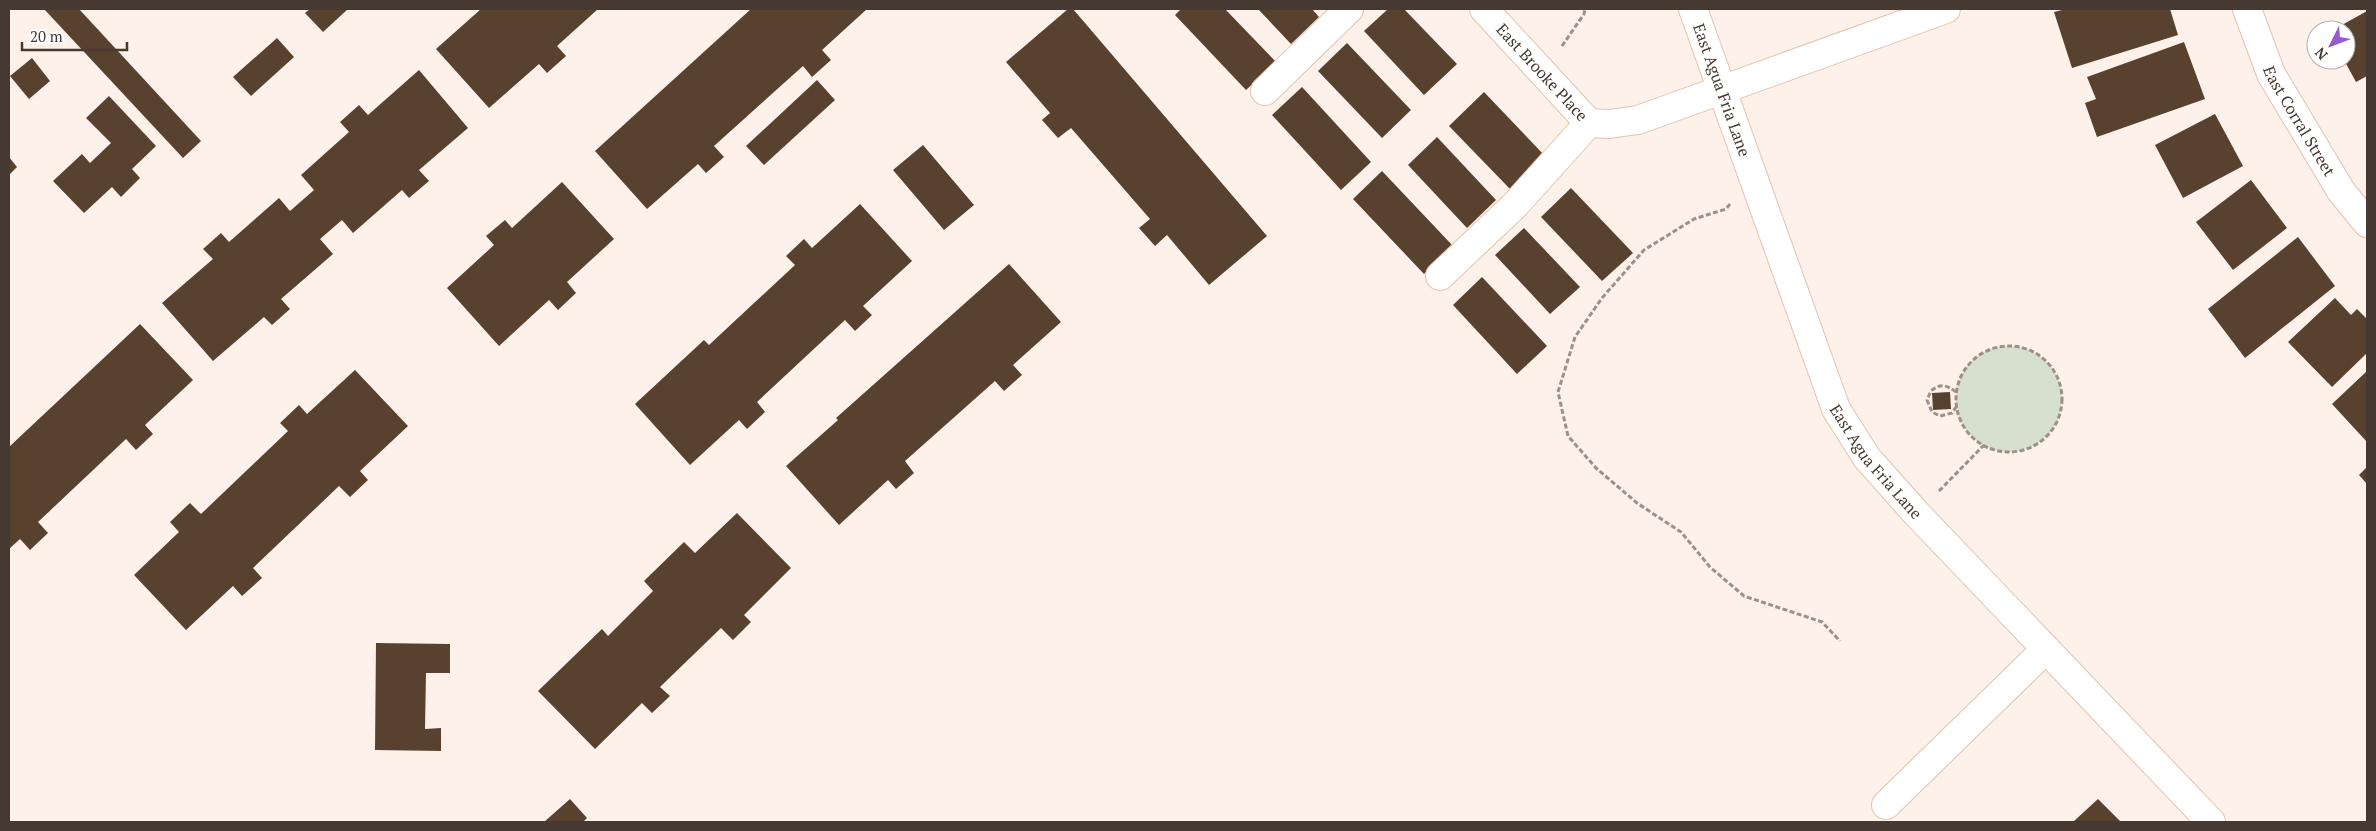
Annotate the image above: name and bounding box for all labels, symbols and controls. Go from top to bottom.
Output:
street label: East Brooke Place [1492,19,1593,126]
scale bar [22,20,128,52]
street label: East Agua Fria Lane [1688,20,1756,160]
north arrow [2306,20,2356,70]
text: 20 m [30,26,63,46]
text: N [2310,43,2332,64]
street label: East Corral Street [2258,63,2341,180]
street label: East Agua Fria Lane [1825,400,1927,524]

